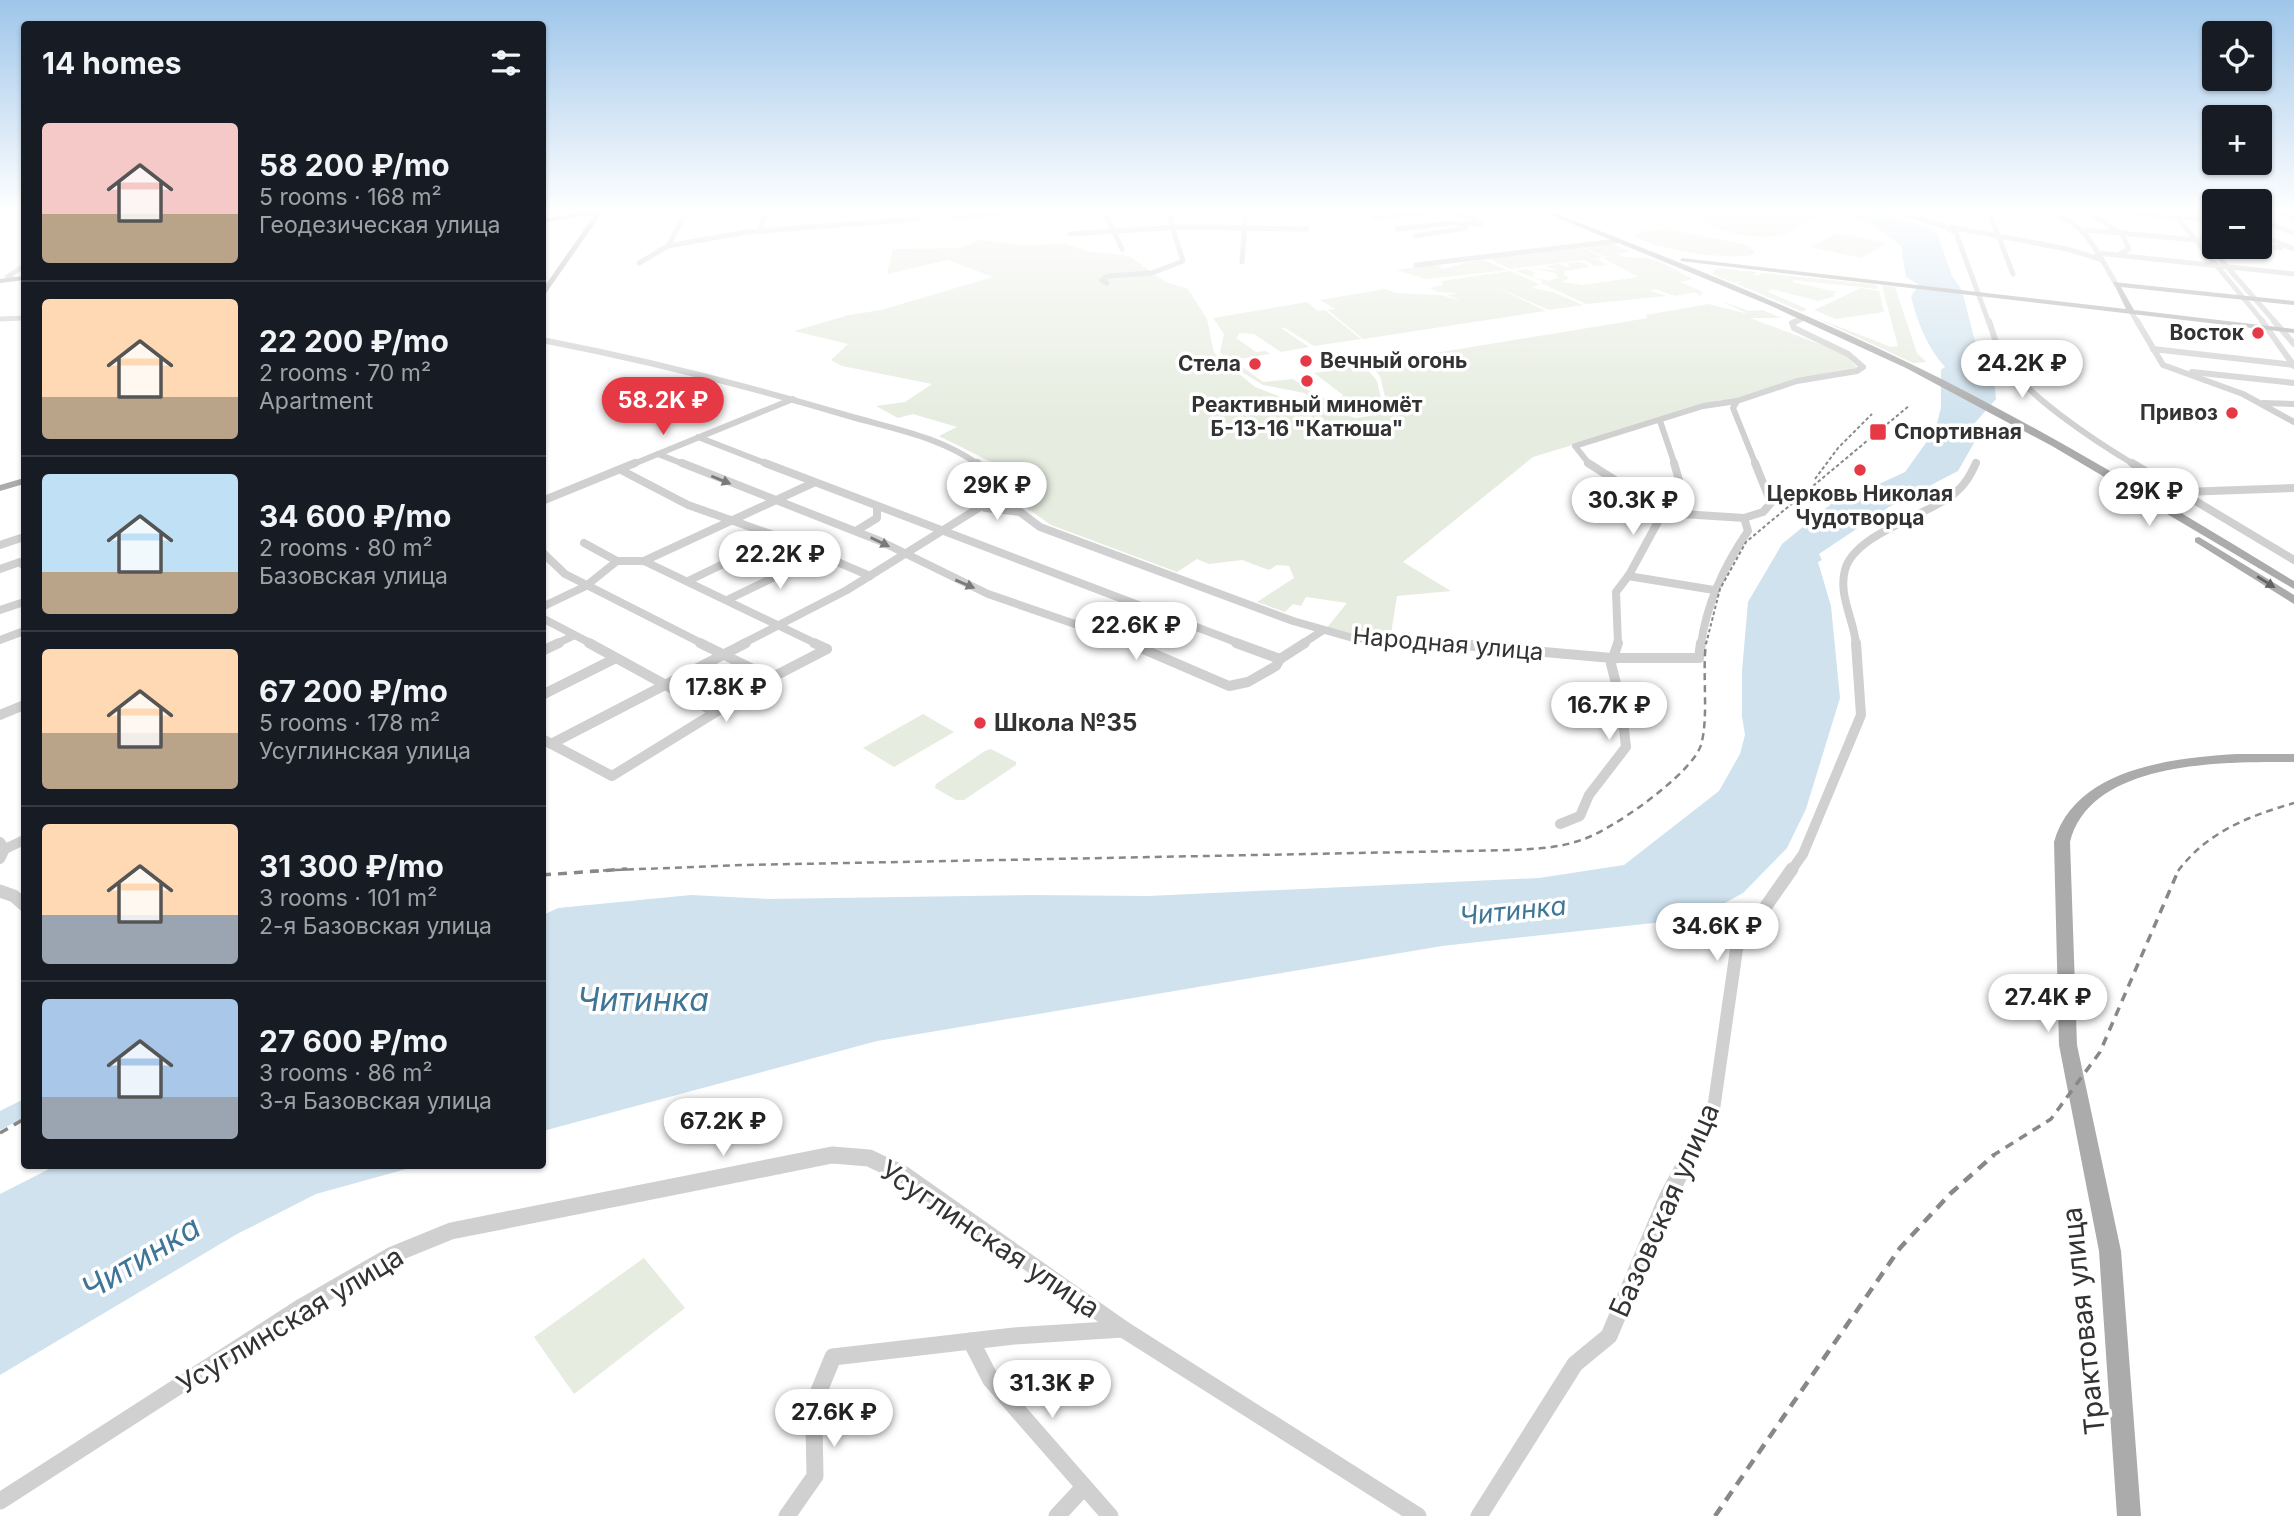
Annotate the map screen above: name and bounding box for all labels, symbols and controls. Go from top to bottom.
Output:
map controls [2202,21,2272,259]
button: locate [2202,21,2272,91]
icon: filters [487,44,525,82]
text: 14 homes [42,45,181,81]
button: + [2202,105,2272,175]
text: 58 200 ₽/mo [259,147,450,183]
icon: home [98,151,182,235]
text: 5 rooms · 168 m² [259,183,442,211]
button: − [2202,189,2272,259]
text: Геодезическая улица [259,211,500,239]
place label: Восток [2170,320,2245,345]
text: 22 200 ₽/mo [259,323,449,359]
marker: Восток [2250,325,2266,341]
icon: home [98,327,182,411]
pin: 24.2K ₽ [1957,340,2087,400]
place label: Вечный огонь [1320,348,1468,373]
text: 24.2K ₽ [1977,349,2067,377]
place label: Стела [1178,351,1241,376]
marker: Вечный огонь [1298,353,1314,369]
marker: Стела [1247,356,1263,372]
text: 2 rooms · 70 m² [259,359,431,387]
marker: Реактивный миномёт Б-13-16 "Катюша" [1299,373,1315,389]
pin: 58.2K ₽ [598,378,728,437]
text: 58.2K ₽ [618,386,708,414]
text: Apartment [259,387,373,415]
place label: Реактивный миномёт Б-13-16 "Катюша" [1191,392,1423,441]
place label: Привоз [2140,400,2218,425]
marker: Привоз [2224,405,2240,421]
place label: Спортивная [1894,419,2022,444]
marker: Спортивная [1868,422,1888,442]
pin: 29K ₽ [948,462,1046,522]
marker: Церковь Николая Чудотворца [1852,462,1868,478]
pin: 29K ₽ [2100,468,2198,528]
text: 29K ₽ [963,471,1031,499]
one-way arrow [711,474,732,485]
pin: 30.3K ₽ [1568,477,1698,537]
text: 29K ₽ [2115,477,2183,505]
place label: Церковь Николая Чудотворца [1767,481,1953,530]
text: 30.3K ₽ [1588,486,1678,514]
text: 34 600 ₽/mo [259,498,451,534]
icon: home [98,502,182,586]
pin: 22.2K ₽ [715,532,845,591]
text: 2 rooms · 80 m² [259,534,433,562]
one-way arrow [870,536,890,547]
text: 22.2K ₽ [735,540,825,568]
text: Базовская улица [259,562,448,590]
one-way arrow [2256,575,2275,588]
one-way arrow [954,579,975,590]
pin: 22.6K ₽ [1071,602,1201,662]
text: 22.6K ₽ [1091,611,1181,639]
street label: Народная улица [1351,621,1545,666]
pin: 17.8K ₽ [661,664,791,724]
text: 67 200 ₽/mo [259,673,448,709]
text: 17.8K ₽ [685,673,767,701]
icon: home [98,677,182,761]
pin: 16.7K ₽ [1544,682,1674,742]
text: 16.7K ₽ [1567,691,1651,719]
place label: Школа №35 [994,708,1137,737]
text: 5 rooms · 178 m² [259,709,440,737]
marker: Школа №35 [972,715,988,731]
text: Усуглинская улица [259,737,471,765]
text: 31 300 ₽/mo [259,848,444,884]
icon: home [98,852,182,936]
text: 3 rooms · 101 m² [259,884,437,912]
water label: Читинка [1458,889,1568,932]
pin: 34.6K ₽ [1652,904,1782,963]
text: 2-я Базовская улица [259,912,492,940]
text: 34.6K ₽ [1672,912,1762,940]
pin: 27.4K ₽ [1983,974,2113,1034]
water label: Читинка [577,980,709,1019]
text: 27.4K ₽ [2004,983,2092,1011]
text: 27 600 ₽/mo [259,1023,448,1059]
icon: home [98,1027,182,1111]
text: 3 rooms · 86 m² [259,1059,433,1087]
text: 3-я Базовская улица [259,1087,492,1115]
pin: 67.2K ₽ [658,1098,788,1158]
street label: Базовская улица [1602,1098,1726,1322]
text: 67.2K ₽ [680,1107,766,1135]
street label: Усуглинская улица [874,1153,1106,1325]
street label: Трактовая улица [2054,1206,2112,1436]
water label: Читинка [74,1207,207,1308]
street label: Усуглинская улица [171,1239,409,1401]
pin: 31.3K ₽ [987,1360,1117,1420]
text: 31.3K ₽ [1009,1369,1095,1397]
pin: 27.6K ₽ [769,1390,899,1449]
text: 27.6K ₽ [791,1398,877,1426]

